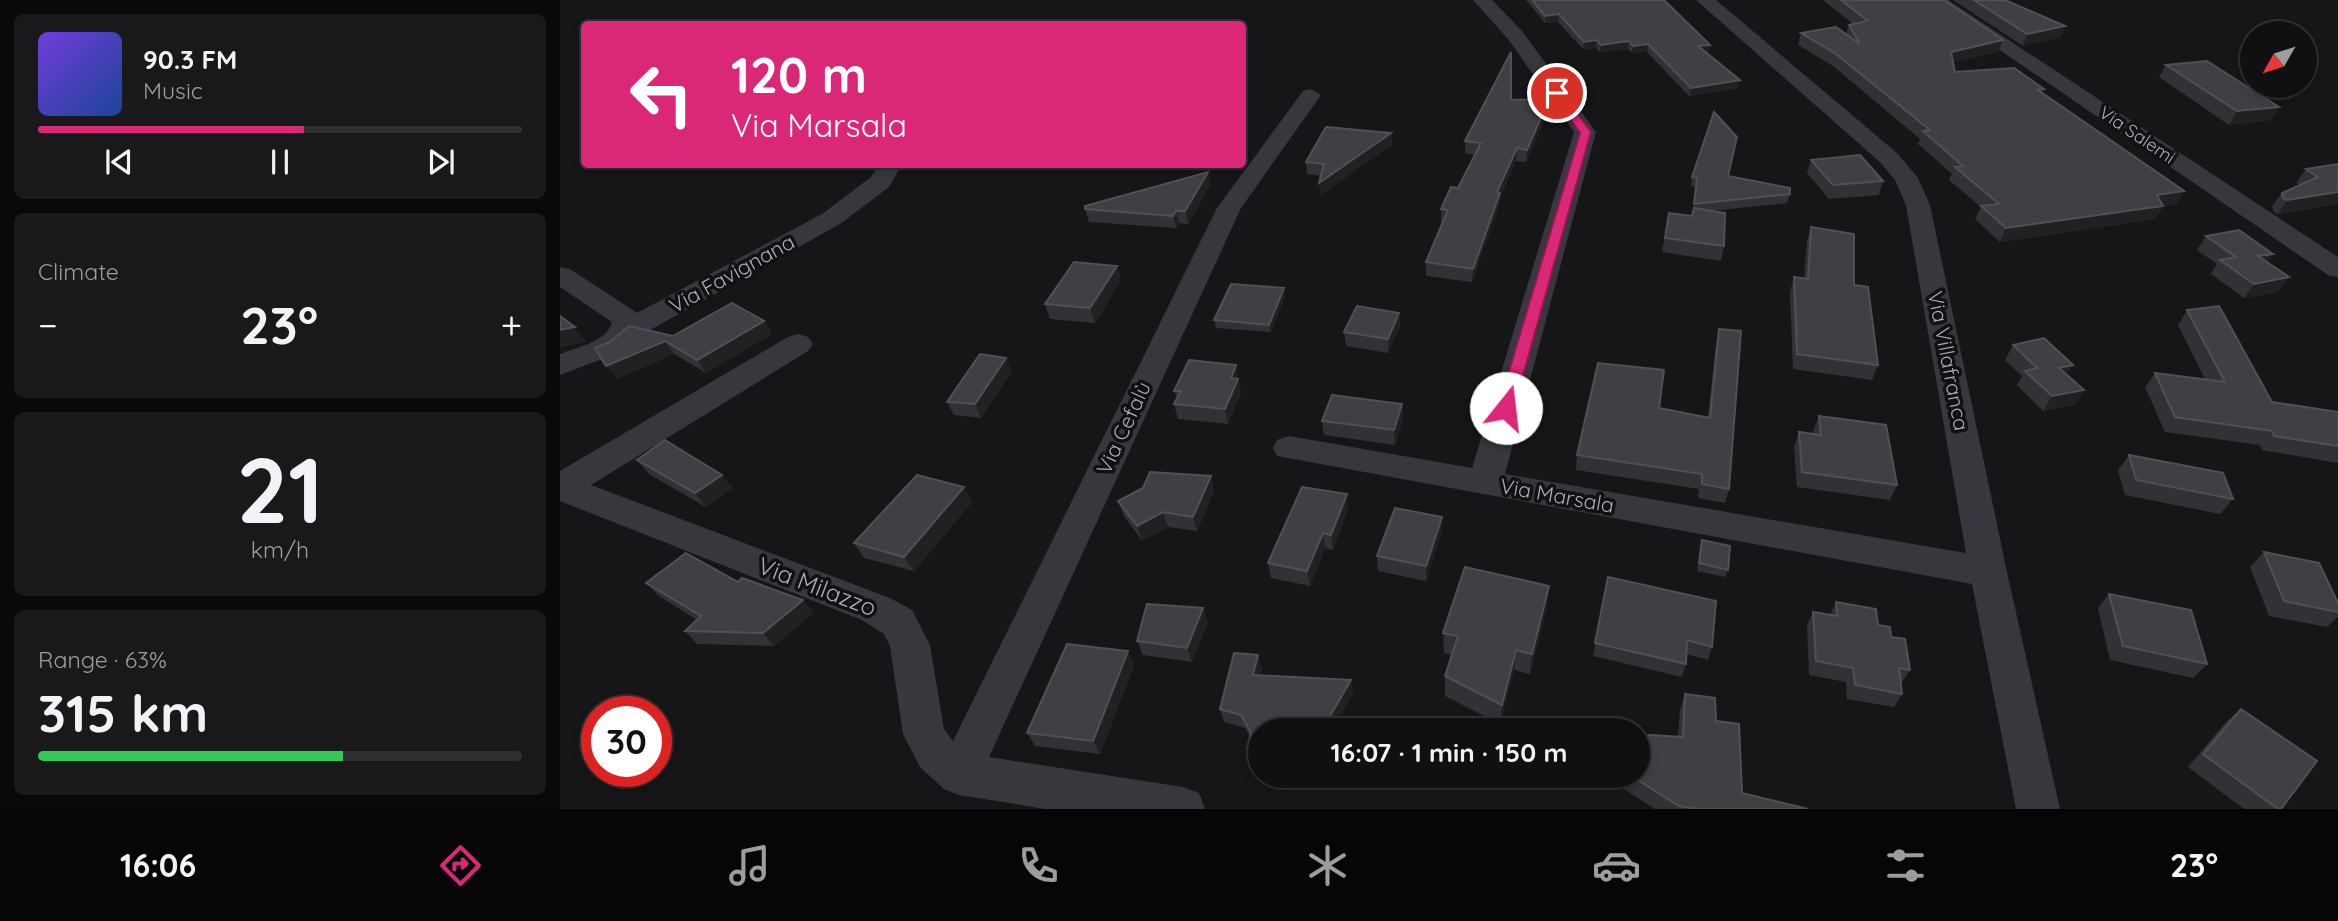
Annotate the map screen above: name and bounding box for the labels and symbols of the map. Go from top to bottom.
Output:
north arrow [2240,21,2317,98]
pin [1527,63,1587,123]
street label: Via Salemi [2095,101,2180,168]
street label: Via Favignana [664,228,799,318]
street label: Via Villafranca [1923,289,1975,433]
position arrow [1469,371,1543,445]
street label: Via Cefalù [1090,377,1156,478]
street label: Via Marsala [1498,472,1616,518]
street label: Via Milazzo [754,550,881,622]
speed limit sign: 30 [581,696,672,787]

